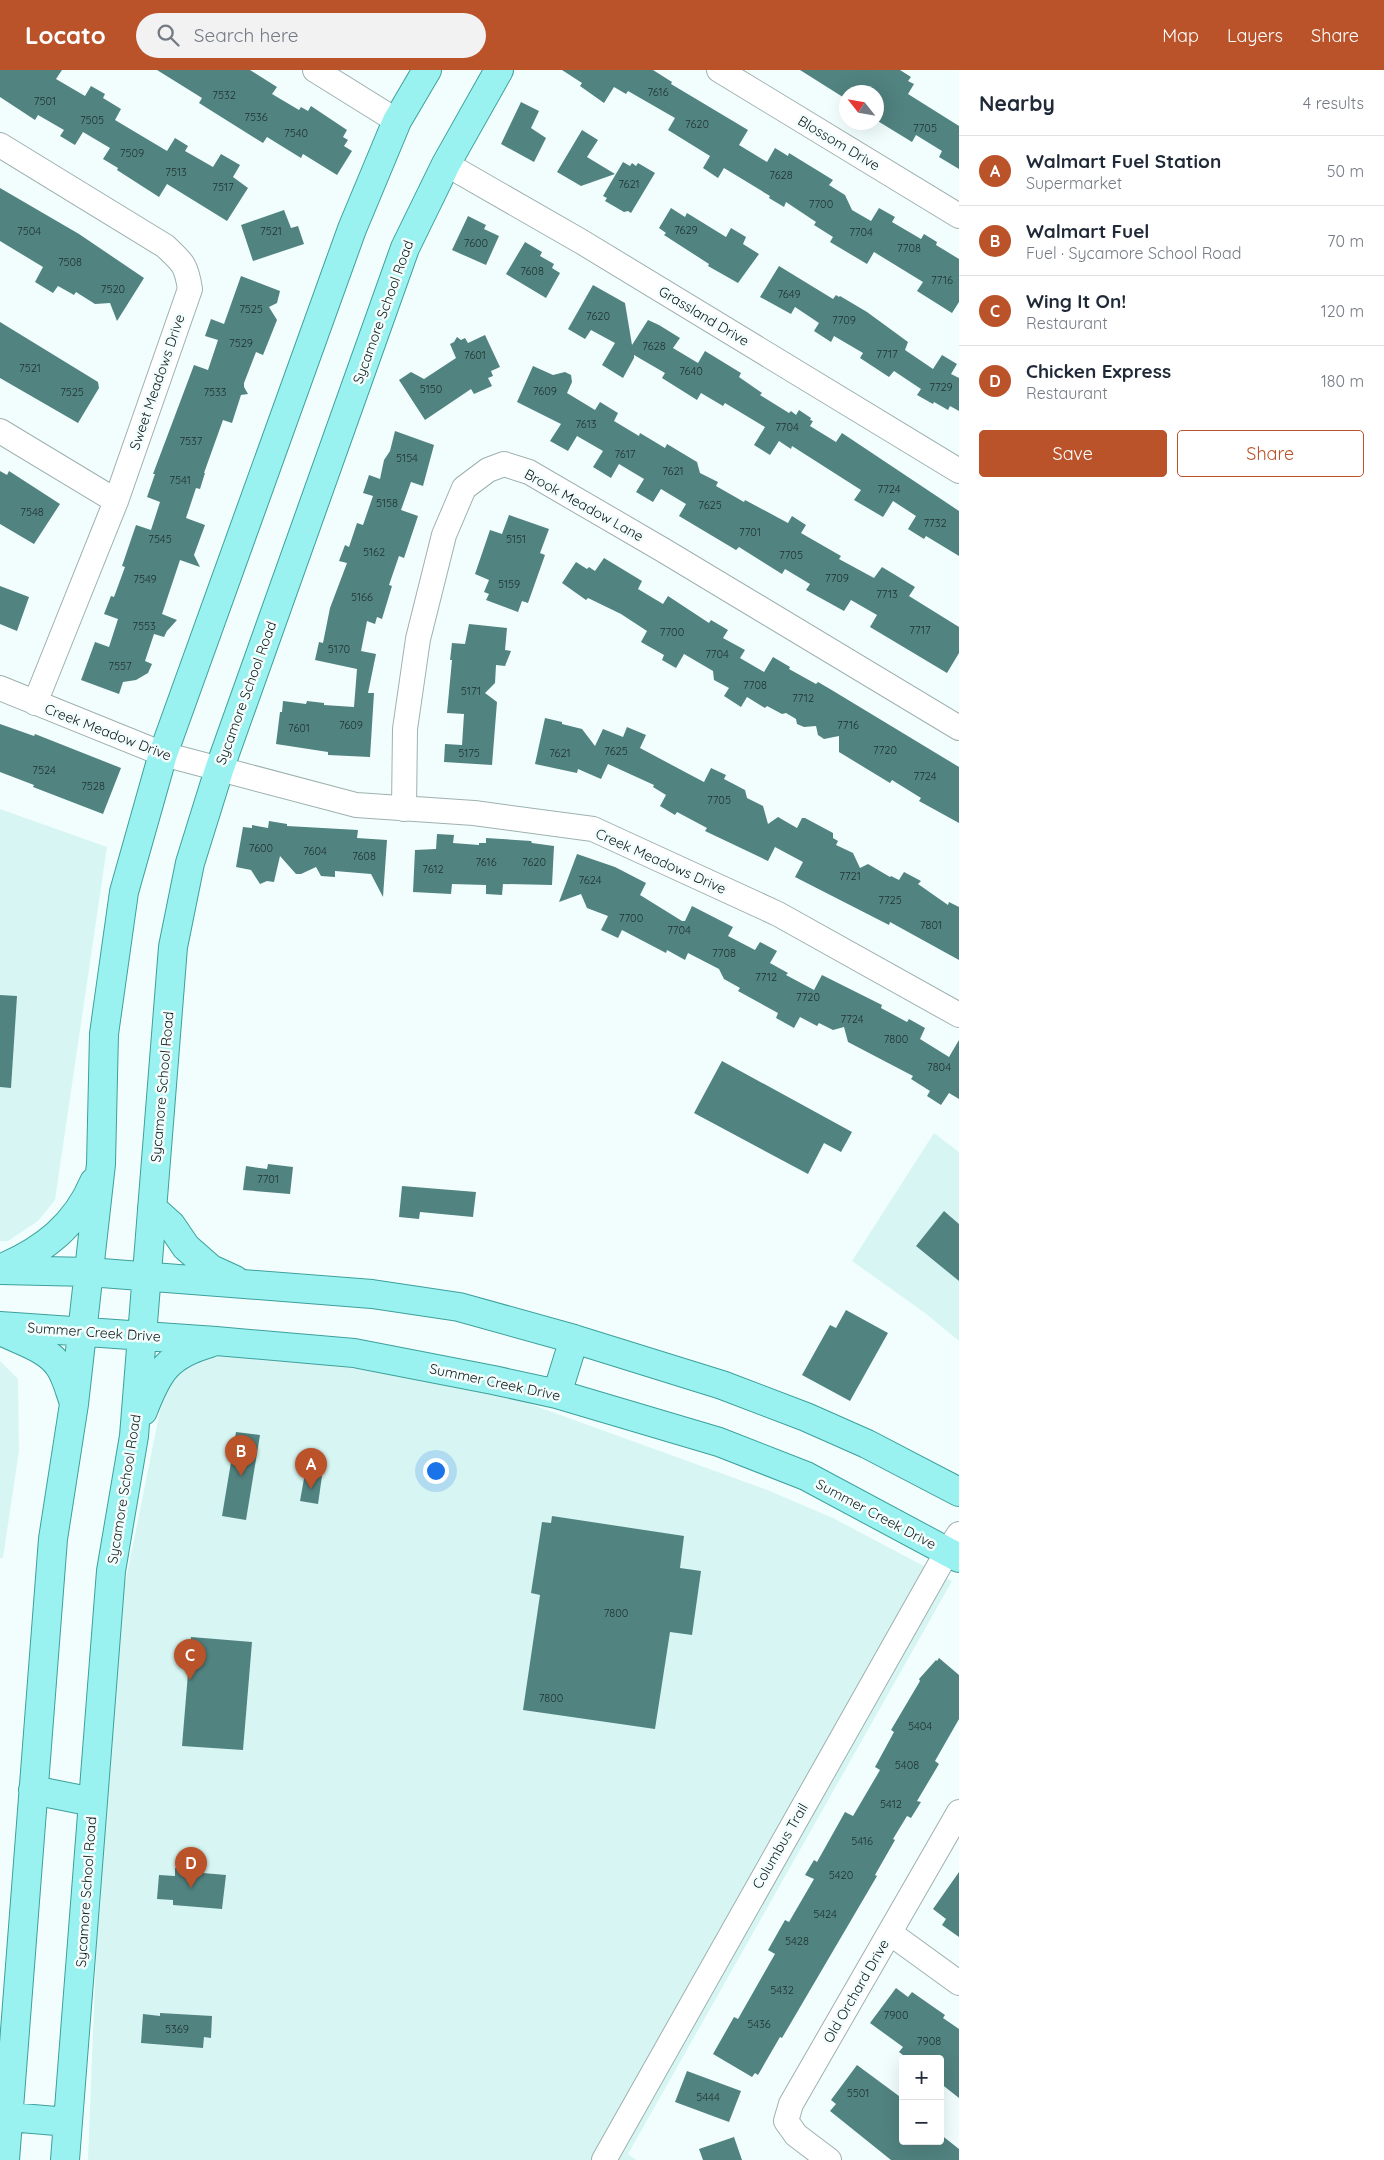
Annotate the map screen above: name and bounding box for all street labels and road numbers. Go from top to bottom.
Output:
street label: Blossom Drive [795,111,883,175]
street label: Sycamore School Road [349,238,417,386]
street label: Grassland Drive [655,282,753,350]
street label: Sweet Meadows Drive [125,312,189,452]
street label: Brook Meadow Lane [521,465,647,545]
street label: Sycamore School Road [212,619,280,767]
street label: Creek Meadow Drive [42,700,174,765]
street label: Creek Meadows Drive [593,824,729,898]
street label: Sycamore School Road [146,1011,178,1163]
street label: Summer Creek Drive [27,1318,161,1346]
street label: Summer Creek Drive [428,1359,562,1405]
street label: Sycamore School Road [103,1413,145,1565]
street label: Summer Creek Drive [813,1475,939,1553]
street label: Columbus Trail [748,1800,812,1892]
street label: Sycamore School Road [72,1816,100,1968]
street label: Old Orchard Drive [819,1936,893,2046]

